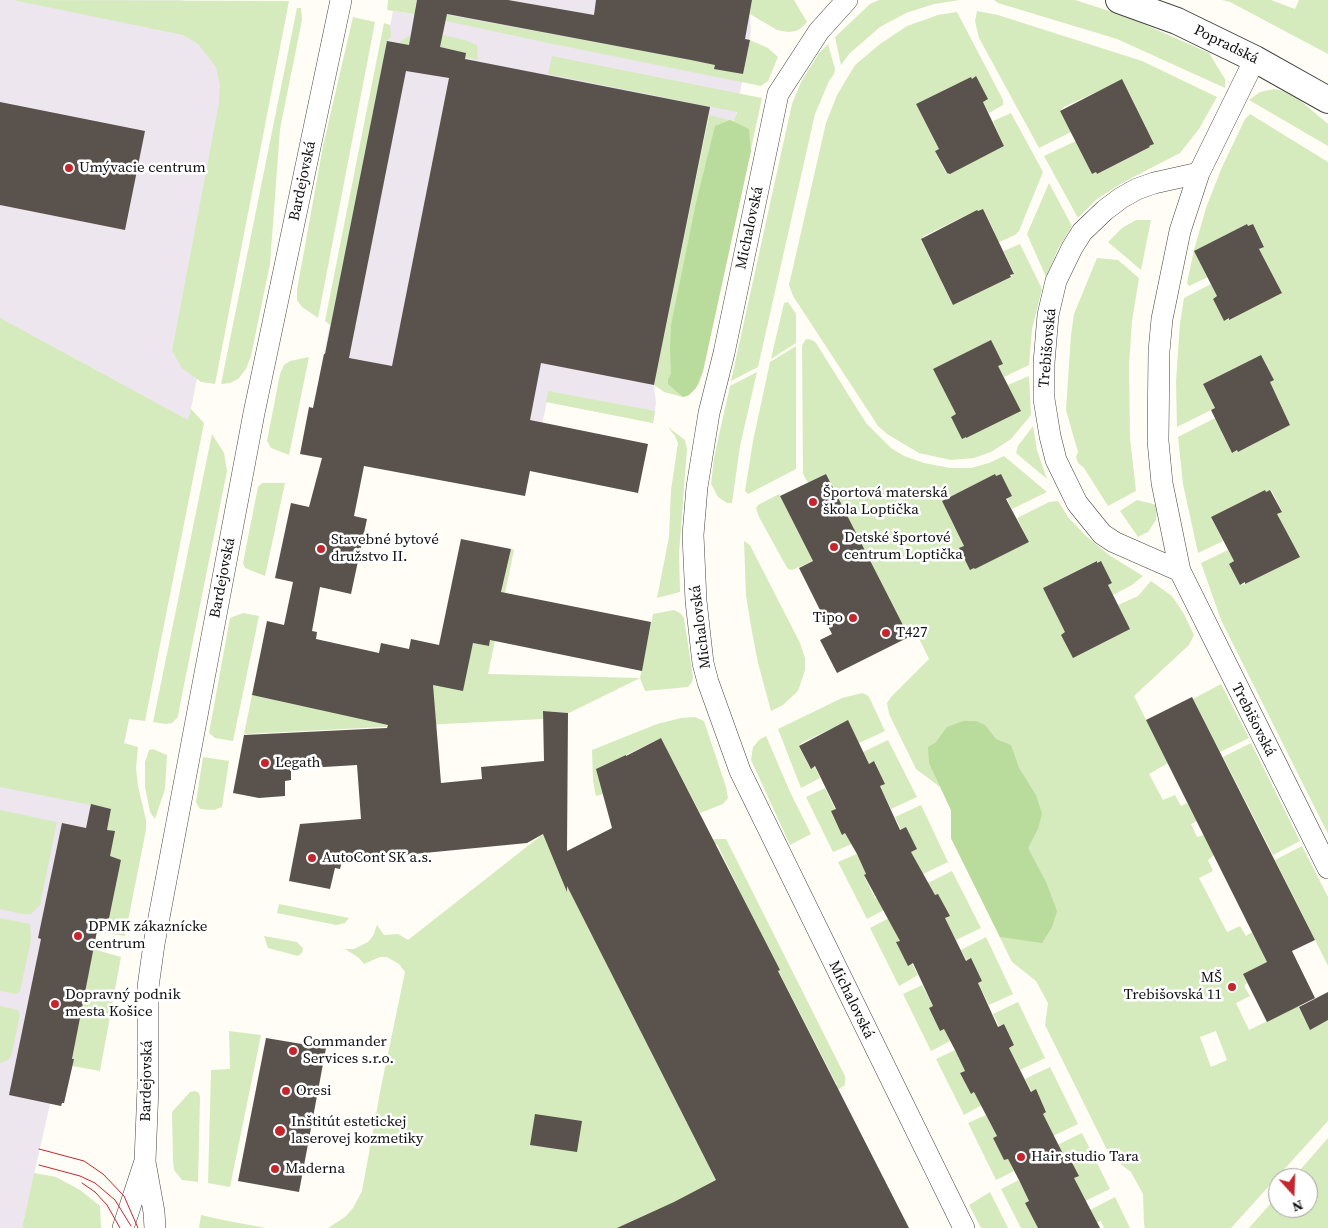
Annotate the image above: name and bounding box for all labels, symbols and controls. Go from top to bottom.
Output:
street label: Popradská [1191,22,1261,68]
street label: Bardejovská [286,139,320,223]
place label: Umývacie centrum [79,159,206,177]
marker: Umývacie centrum [63,162,75,174]
street label: Michalovská [732,185,768,271]
street label: Trebišovská [1036,307,1060,389]
place label: Športová materská škola Loptička [823,484,948,519]
marker: Športová materská škola Loptička [807,496,819,508]
place label: Detské športové centrum Loptička [844,529,963,564]
place label: Stavebné bytové družstvo II. [331,531,439,566]
street label: Bardejovská [206,536,240,620]
marker: Detské športové centrum Loptička [828,541,840,553]
marker: Stavebné bytové družstvo II. [315,543,327,555]
street label: Michalovská [687,584,715,670]
place label: Tipo [813,609,843,627]
marker: Tipo [847,612,859,624]
place label: T427 [896,624,928,642]
marker: T427 [880,627,892,639]
street label: Trebišovská [1227,680,1279,760]
place label: Legath [275,754,321,772]
marker: Legath [259,757,271,769]
place label: AutoCont SK a.s. [322,849,432,867]
marker: AutoCont SK a.s. [306,852,318,864]
place label: DPMK zákaznícke centrum [88,918,207,953]
marker: DPMK zákaznícke centrum [72,930,84,942]
street label: Michalovská [824,958,878,1042]
place label: MŠ Trebišovská 11 [1124,969,1222,1004]
marker: MŠ Trebišovská 11 [1226,981,1238,993]
place label: Dopravný podnik mesta Košice [65,986,181,1021]
marker: Dopravný podnik mesta Košice [49,998,61,1010]
place label: Commander Services s.r.o. [303,1033,394,1068]
street label: Bardejovská [137,1040,157,1122]
marker: Commander Services s.r.o. [287,1045,299,1057]
place label: Oresi [296,1082,331,1100]
marker: Oresi [280,1085,292,1097]
place label: Inštitút estetickej laserovej kozmetiky [291,1113,423,1148]
marker: Inštitút estetickej laserovej kozmetiky [273,1124,287,1138]
place label: Hair studio Tara [1031,1148,1139,1166]
marker: Hair studio Tara [1015,1151,1027,1163]
place label: Maderna [285,1160,345,1178]
marker: Maderna [269,1163,281,1175]
north arrow [1268,1168,1318,1218]
text: N [1290,1195,1306,1217]

